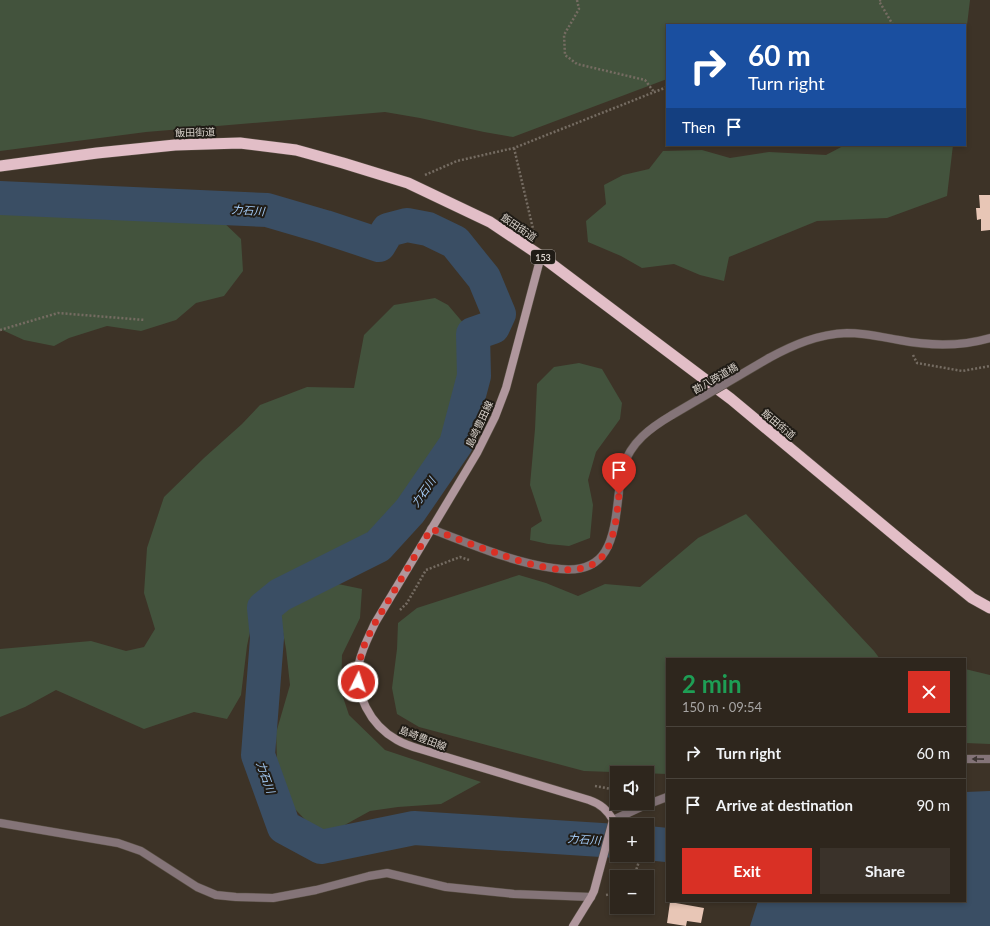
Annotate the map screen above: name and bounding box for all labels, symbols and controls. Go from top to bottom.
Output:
text: 60 m [748,38,811,72]
icon: right [682,40,734,92]
text: Turn right [748,72,825,94]
icon: arrive [723,116,745,138]
text: Then [682,118,715,136]
street label: 飯田街道 [175,125,215,139]
water label: 力石川 [231,202,266,218]
street label: 飯田街道 [499,211,539,243]
road number: 153 [531,250,555,264]
street label: 勘八跨道橋 [690,360,740,396]
street label: 島崎豊田線 [463,399,495,449]
street label: 飯田街道 [760,407,798,441]
pin [602,453,636,494]
icon: arrive [608,459,630,481]
water label: 力石川 [408,474,438,509]
position arrow [337,661,379,703]
text: 2 min [682,669,742,698]
button: close [908,671,950,713]
text: 150 m · 09:54 [682,699,762,715]
street label: 島崎豊田線 [398,723,448,753]
icon: right [682,742,704,764]
text: Turn right [716,744,781,762]
text: 60 m [916,744,950,762]
one-way arrow [971,756,984,762]
water label: 力石川 [254,759,278,796]
map controls [610,766,654,914]
button: sound [610,766,654,810]
icon: arrive [682,794,704,816]
text: Arrive at destination [716,796,853,814]
text: 90 m [916,796,950,814]
button: + [610,818,654,862]
water label: 力石川 [567,831,602,847]
button: Exit [682,848,812,894]
button: Share [820,848,950,894]
button: − [610,870,654,914]

